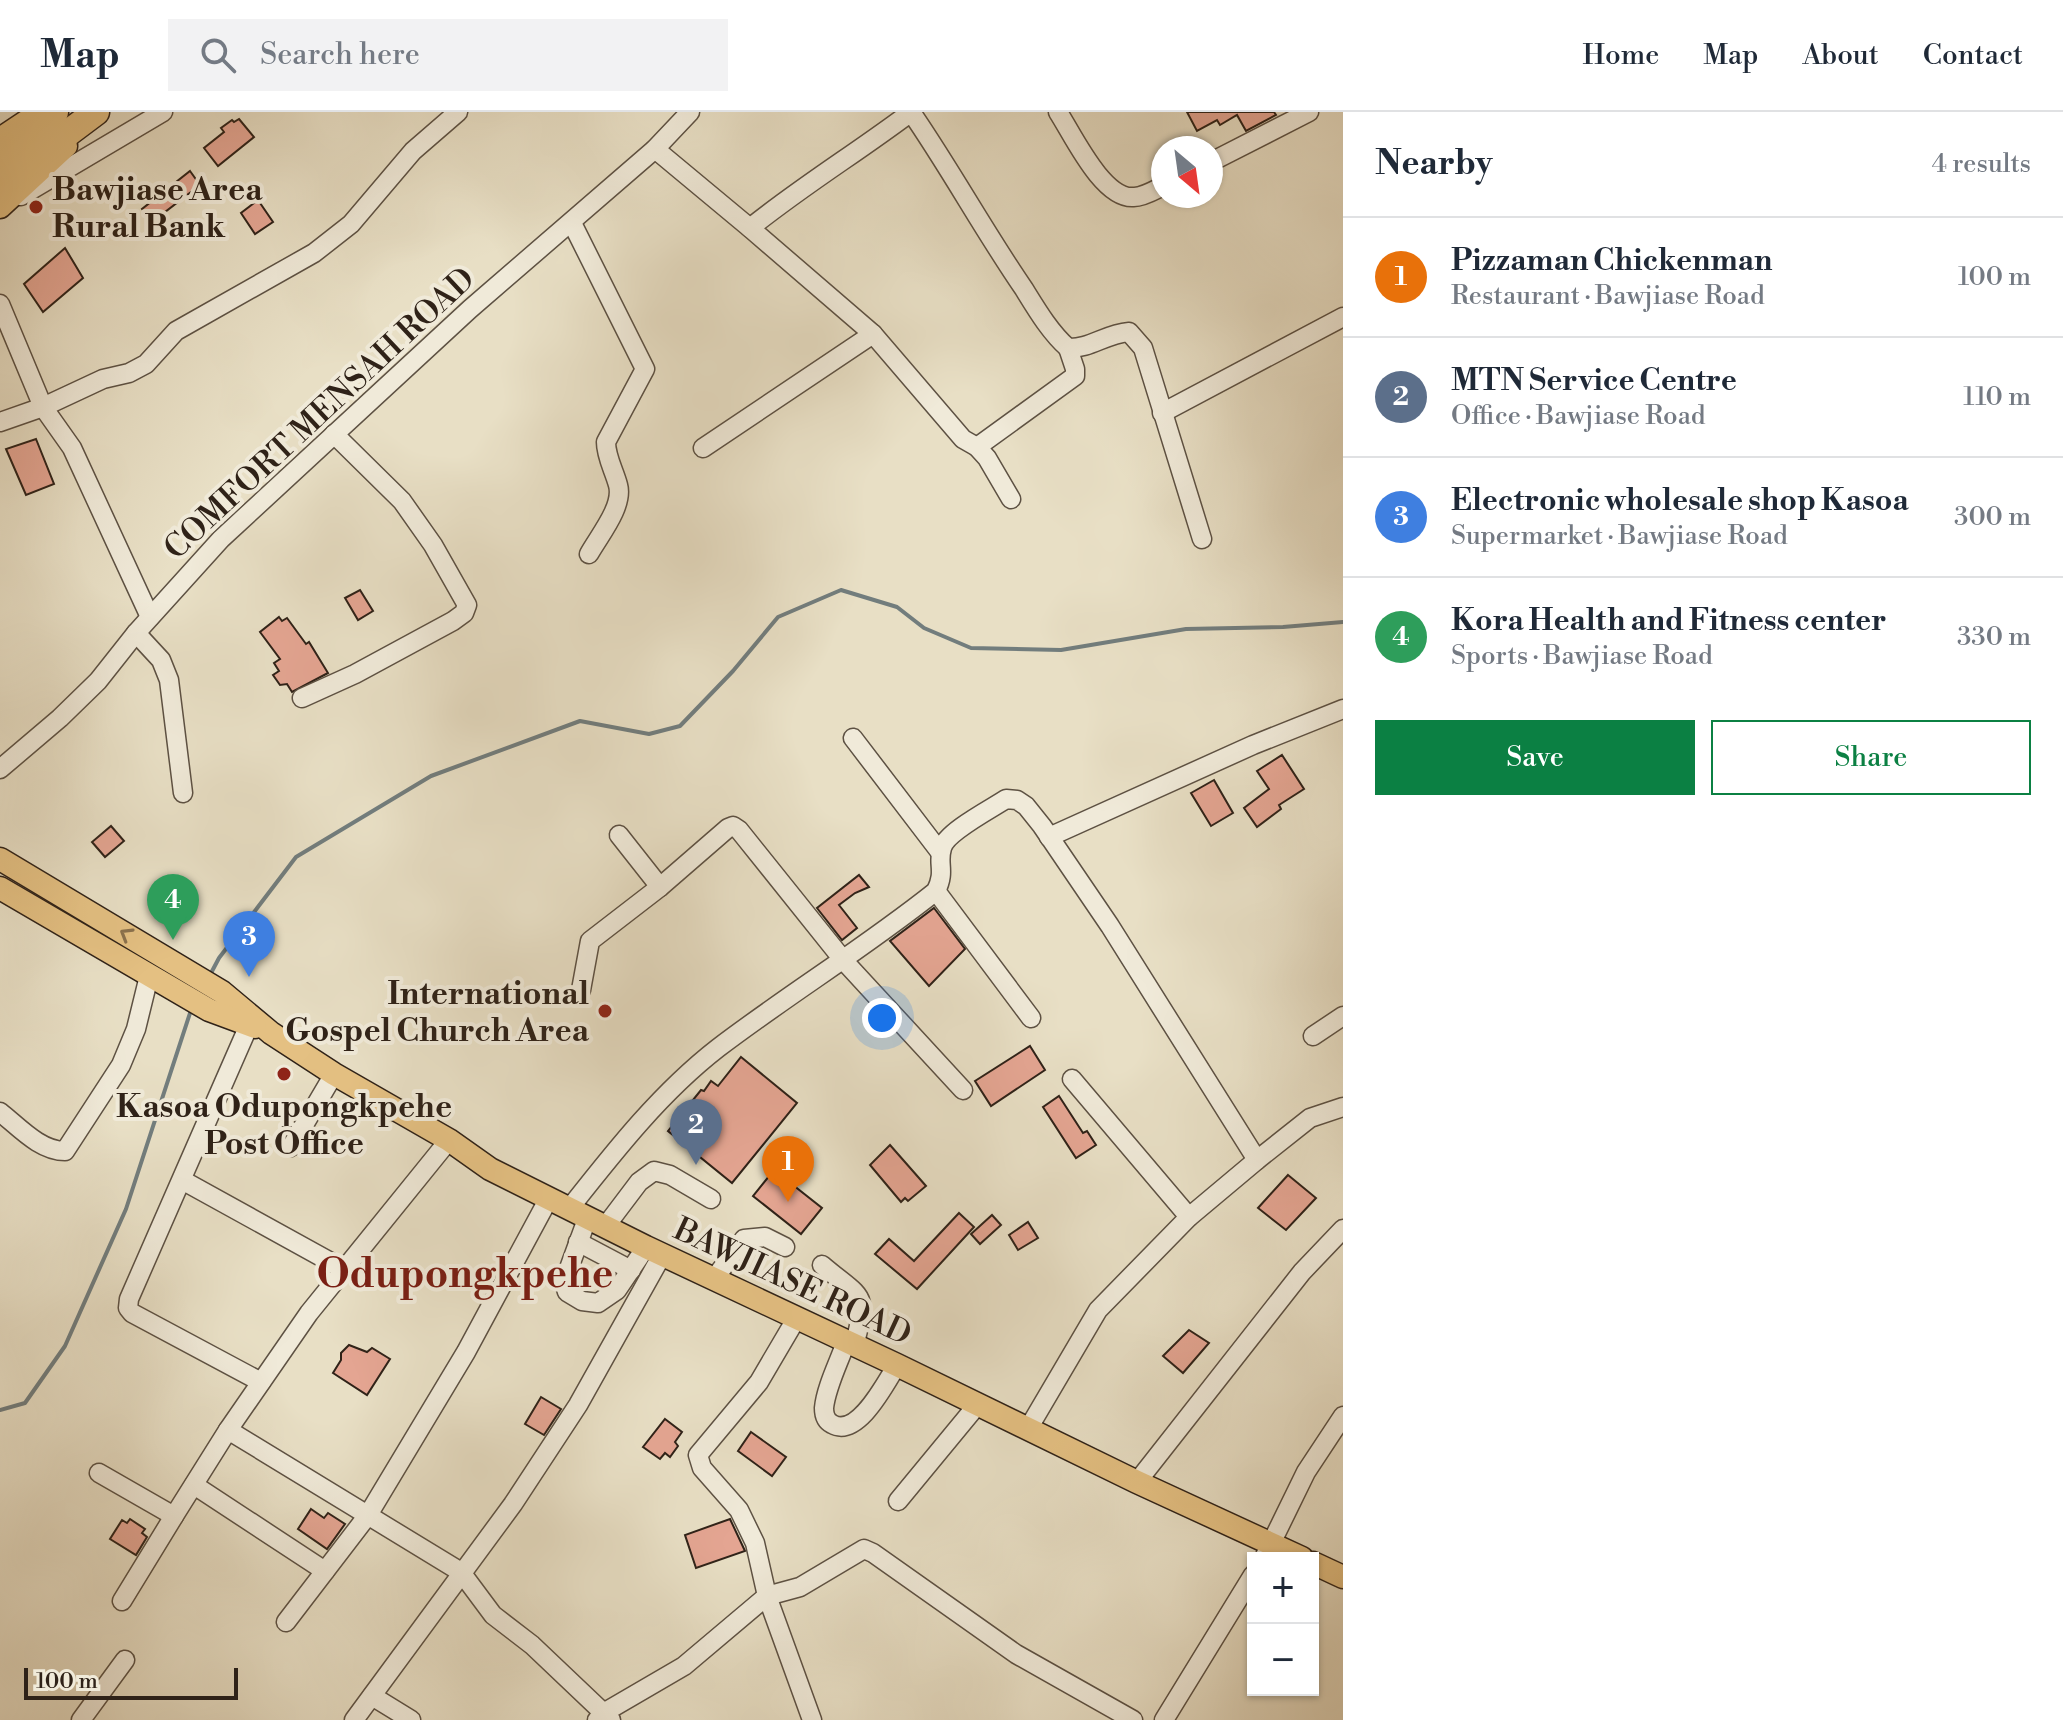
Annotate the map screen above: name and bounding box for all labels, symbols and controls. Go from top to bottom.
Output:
search box [168,19,728,91]
text: Map [40,32,120,79]
icon: search [196,33,240,77]
text: Search here [260,36,420,74]
text: Home [1583,38,1659,73]
text: Map [1703,38,1758,73]
text: About [1802,38,1879,73]
text: Contact [1923,38,2023,73]
north arrow [1151,136,1223,208]
text: Nearby [1375,143,1493,185]
text: 4 results [1932,148,2031,180]
place label: Bawjiase Area Rural Bank [52,170,263,247]
marker: Bawjiase Area Rural Bank [27,198,45,216]
text: Pizzaman Chickenman [1451,242,1772,280]
street label: COMFORT MENSAH ROAD [156,259,483,568]
text: 1 [1395,261,1407,293]
text: 100 m [1958,261,2031,293]
text: Restaurant · Bawjiase Road [1451,280,1765,312]
text: MTN Service Centre [1451,362,1737,400]
text: 2 [1393,381,1409,413]
text: 110 m [1963,381,2031,413]
text: Office · Bawjiase Road [1451,400,1706,432]
text: Electronic wholesale shop Kasoa [1451,482,1909,520]
text: 3 [1393,501,1409,533]
text: 300 m [1954,501,2031,533]
text: Supermarket · Bawjiase Road [1451,520,1788,552]
text: Kora Health and Fitness center [1451,602,1886,640]
text: 4 [1392,621,1410,653]
text: 330 m [1957,621,2031,653]
text: Sports · Bawjiase Road [1451,640,1713,672]
button: Save [1375,720,1695,795]
button: Share [1711,720,2031,795]
pin: 4 [147,874,199,940]
pin: 3 [223,911,275,977]
one-way arrow [120,929,135,944]
place label: International Gospel Church Area [285,974,590,1051]
your location [862,998,902,1038]
marker: International Gospel Church Area [596,1002,614,1020]
marker: Kasoa Odupongkpehe Post Office [275,1065,293,1083]
place label: Kasoa Odupongkpehe Post Office [116,1087,452,1164]
pin: 2 [670,1099,722,1165]
pin: 1 [762,1136,814,1202]
street label: BAWJIASE ROAD [667,1209,918,1354]
district label: Odupongkpehe [317,1250,613,1300]
map controls [1247,1552,1319,1696]
button: + [1247,1552,1319,1624]
button: − [1247,1624,1319,1696]
scale bar [24,1664,238,1700]
text: 100 m [36,1668,98,1695]

